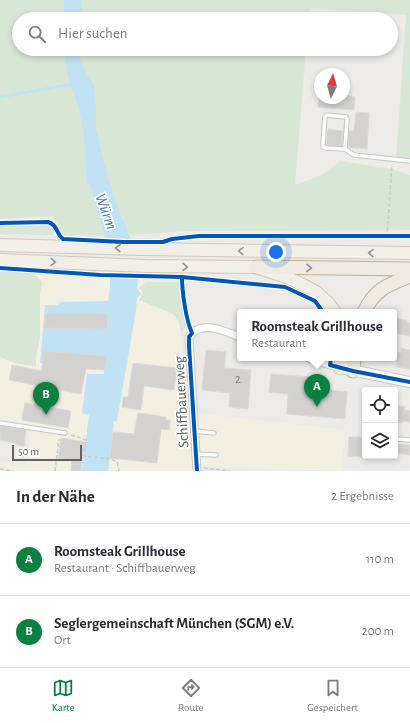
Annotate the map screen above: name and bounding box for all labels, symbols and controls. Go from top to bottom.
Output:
search box [12,12,398,56]
icon: search [26,23,48,45]
text: Hier suchen [58,26,128,41]
north arrow [314,68,350,104]
water label: Würm [92,191,120,231]
your location [266,242,286,262]
one-way arrow [115,244,121,253]
one-way arrow [238,247,244,255]
one-way arrow [368,249,374,257]
one-way arrow [50,258,56,267]
one-way arrow [182,262,188,271]
one-way arrow [306,264,312,272]
popup [237,309,397,361]
text: Roomsteak Grillhouse [251,319,383,334]
text: Restaurant [251,337,306,350]
street label: Schiffbauerweg [172,355,191,448]
house number: 2 [235,373,241,386]
pin: A [304,374,330,407]
pin: B [33,382,59,415]
map controls [362,387,398,459]
button: locate [362,387,398,423]
button: layers [362,423,398,459]
scale bar [12,443,82,462]
text: 50 m [18,446,39,457]
text: In der Nähe [16,488,95,505]
text: 2 Ergebnisse [331,490,394,503]
text: Roomsteak Grillhouse [54,544,186,559]
text: A [25,553,33,566]
text: 110 m [366,553,394,566]
text: Restaurant · Schiffbauerweg [54,562,196,575]
text: Seglergemeinschaft München (SGM) e.V. [54,616,294,631]
text: B [25,625,33,638]
text: 200 m [362,625,394,638]
text: Ort [54,634,71,647]
tab: Karte [52,677,75,714]
tab: Route [178,677,204,714]
tab: Gespeichert [307,677,358,714]

